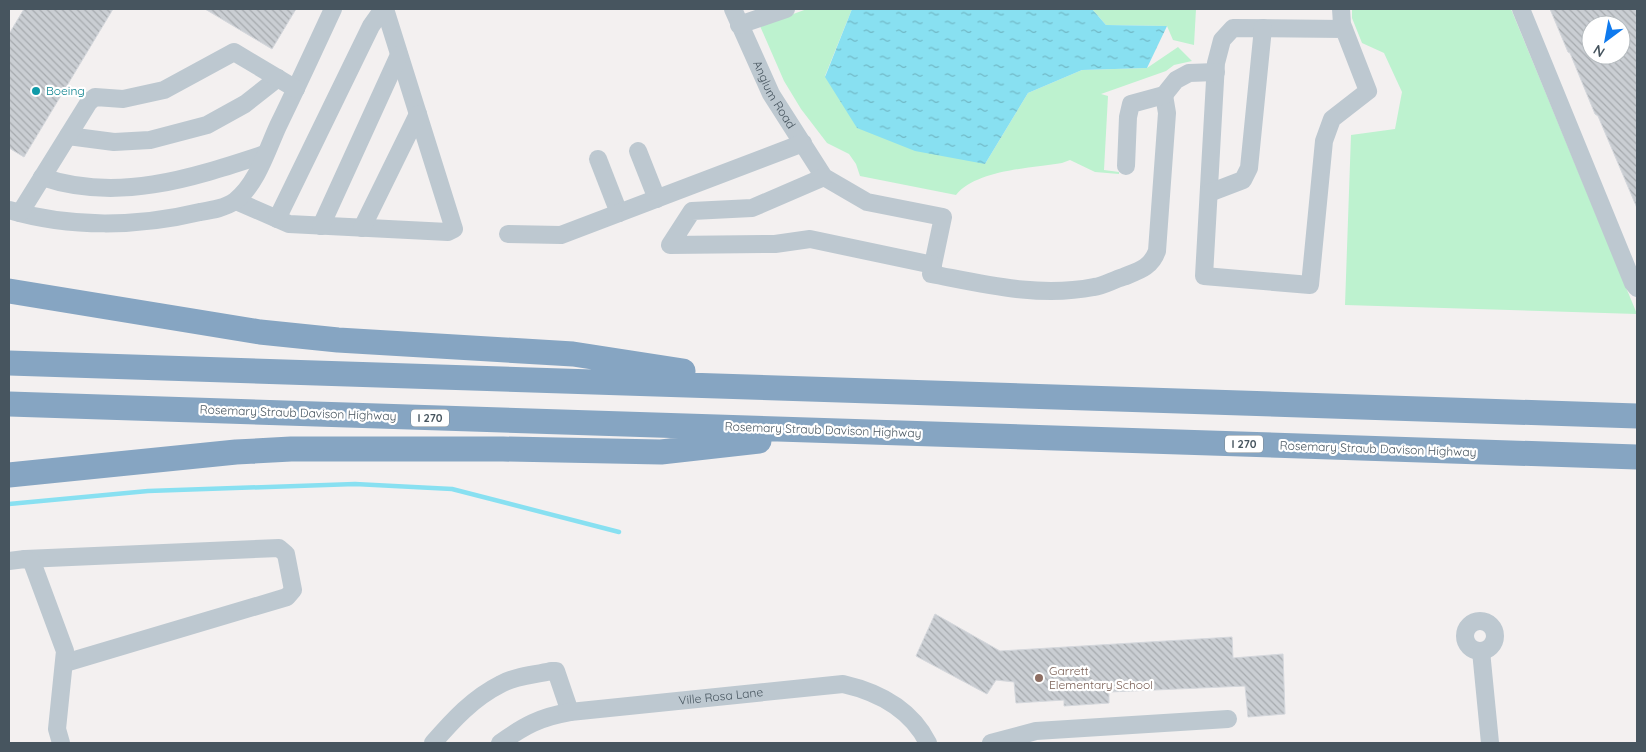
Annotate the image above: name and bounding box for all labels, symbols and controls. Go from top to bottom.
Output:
north arrow [1581,15,1631,65]
text: N [1590,41,1608,61]
street label: Anglum Road [750,58,799,131]
place label: Boeing [46,83,85,98]
marker: Boeing [30,85,42,97]
street label: Rosemary Straub Davison Highway [199,402,397,423]
road number: I 270 [411,409,449,426]
street label: Rosemary Straub Davison Highway [724,419,922,440]
road number: I 270 [1225,436,1263,452]
street label: Rosemary Straub Davison Highway [1279,438,1477,459]
place label: Garrett Elementary School [1049,663,1153,692]
marker: Garrett Elementary School [1033,672,1045,684]
street label: Ville Rosa Lane [678,684,764,708]

